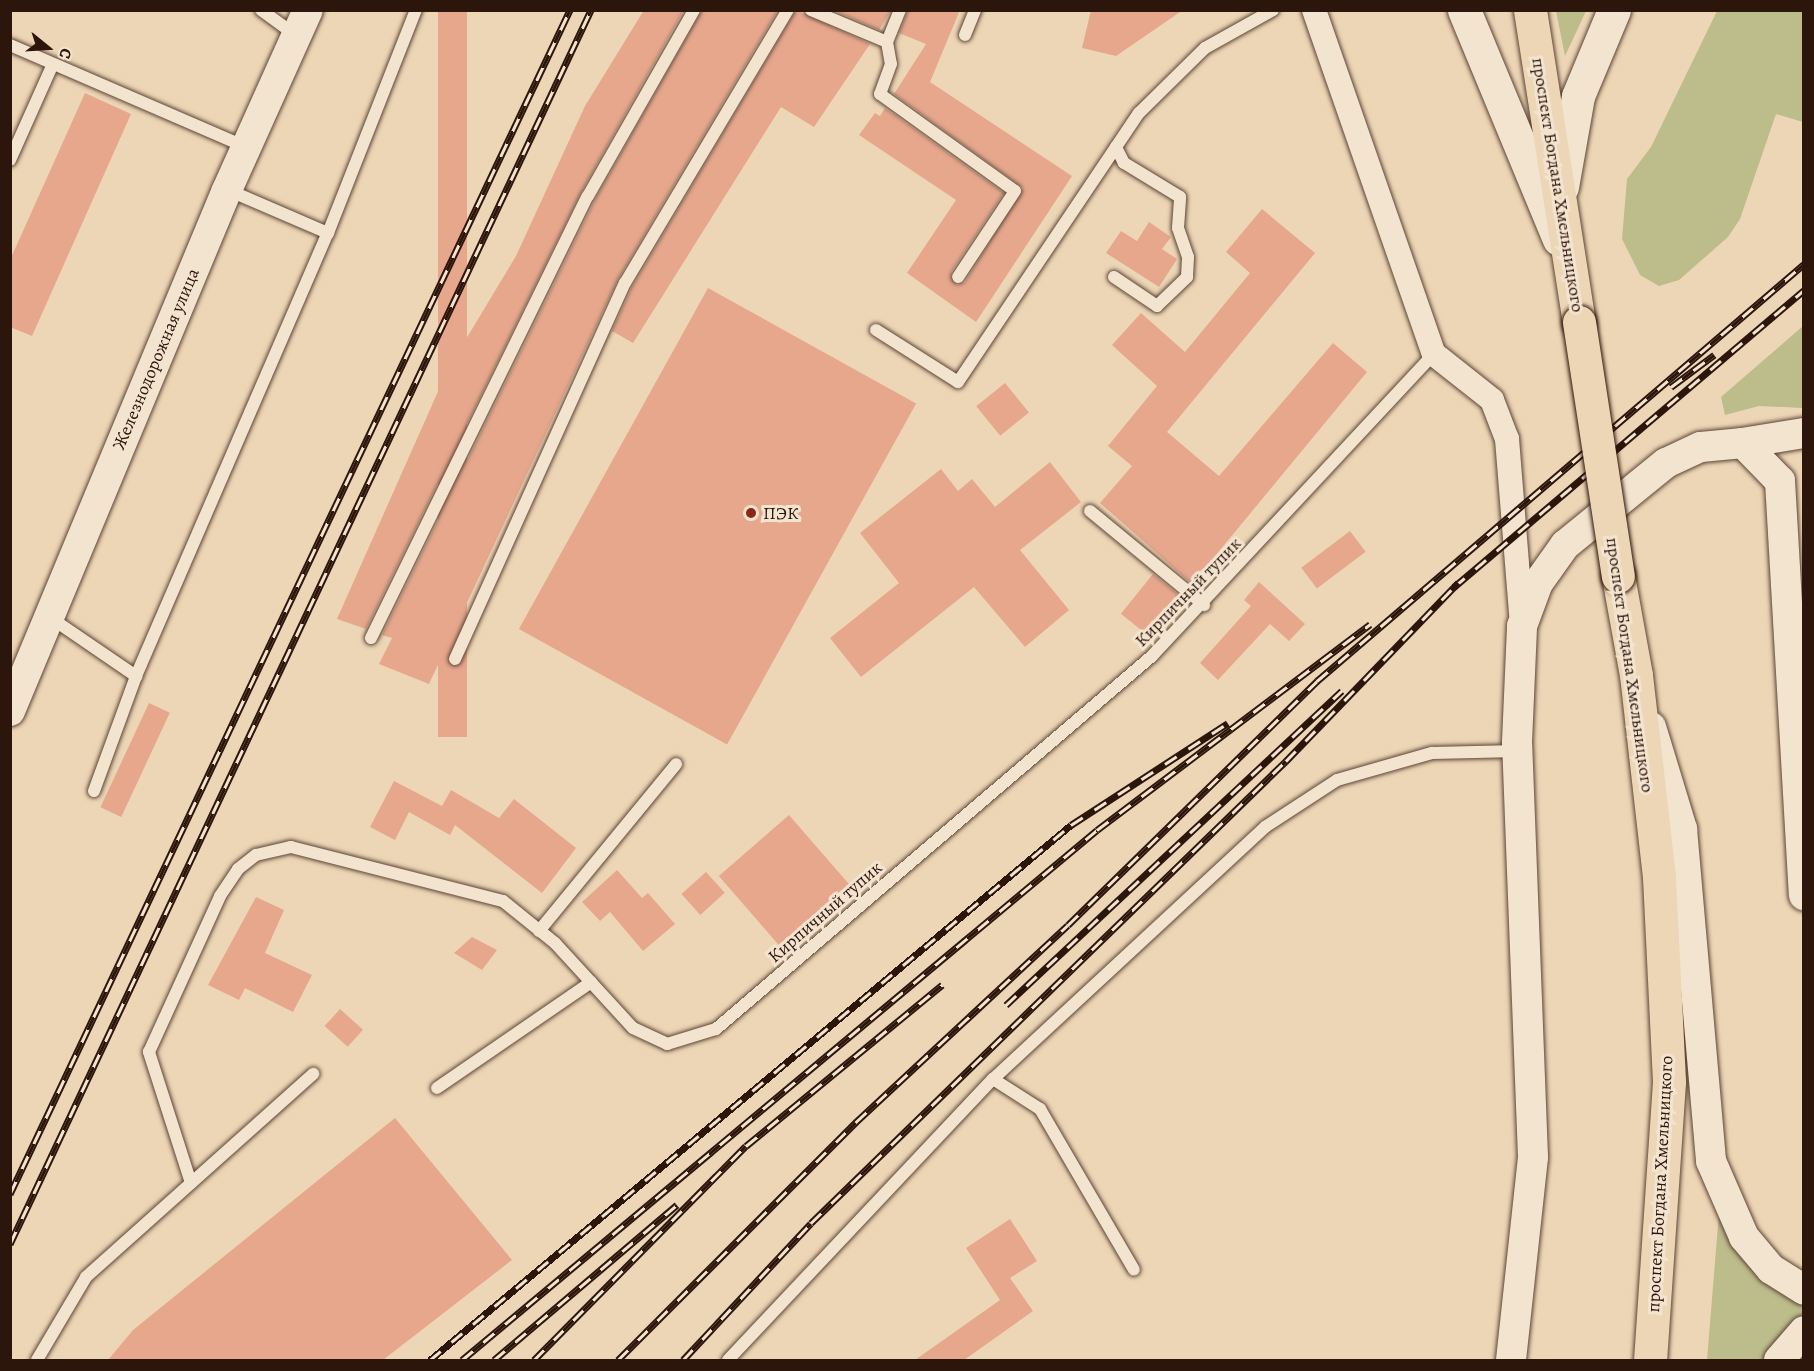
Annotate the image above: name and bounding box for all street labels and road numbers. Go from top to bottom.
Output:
street label: проспект Богдана Хмельницкого [1527,56,1589,314]
street label: Железнодорожная улица [108,265,204,453]
street label: Кирпичный тупик [1130,533,1246,651]
street label: проспект Богдана Хмельницкого [1601,536,1659,794]
street label: Кирпичный тупик [764,857,886,967]
street label: проспект Богдана Хмельницкого [1642,1055,1678,1313]

